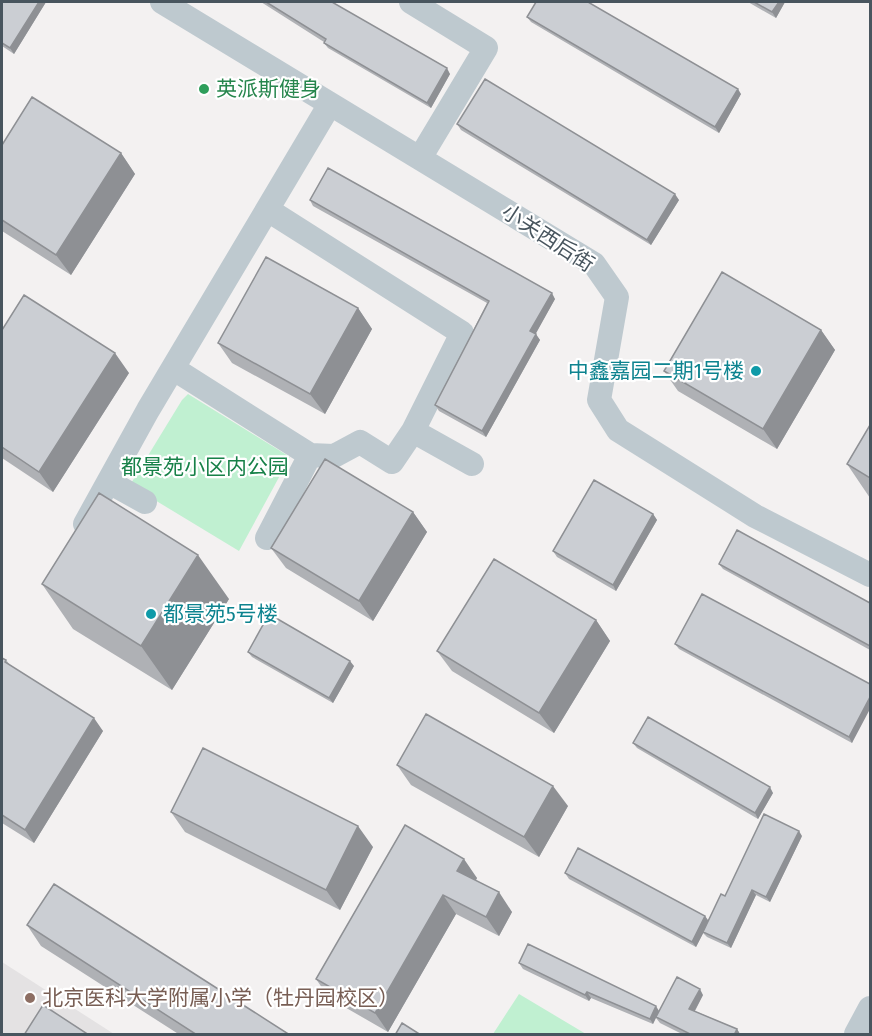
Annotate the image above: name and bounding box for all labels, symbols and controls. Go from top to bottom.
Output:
place label: 英派斯健身 [216,76,321,102]
marker: 英派斯健身 [197,82,211,96]
street label: 小关西后街 [497,199,599,277]
place label: 中鑫嘉园二期1号楼 [568,358,744,384]
marker: 中鑫嘉园二期1号楼 [749,364,763,378]
park label: 都景苑小区内公园 [121,454,289,480]
place label: 都景苑5号楼 [163,601,278,627]
marker: 都景苑5号楼 [144,607,158,621]
place label: 北京医科大学附属小学（牡丹园校区） [42,985,399,1011]
marker: 北京医科大学附属小学（牡丹园校区） [23,991,37,1005]

